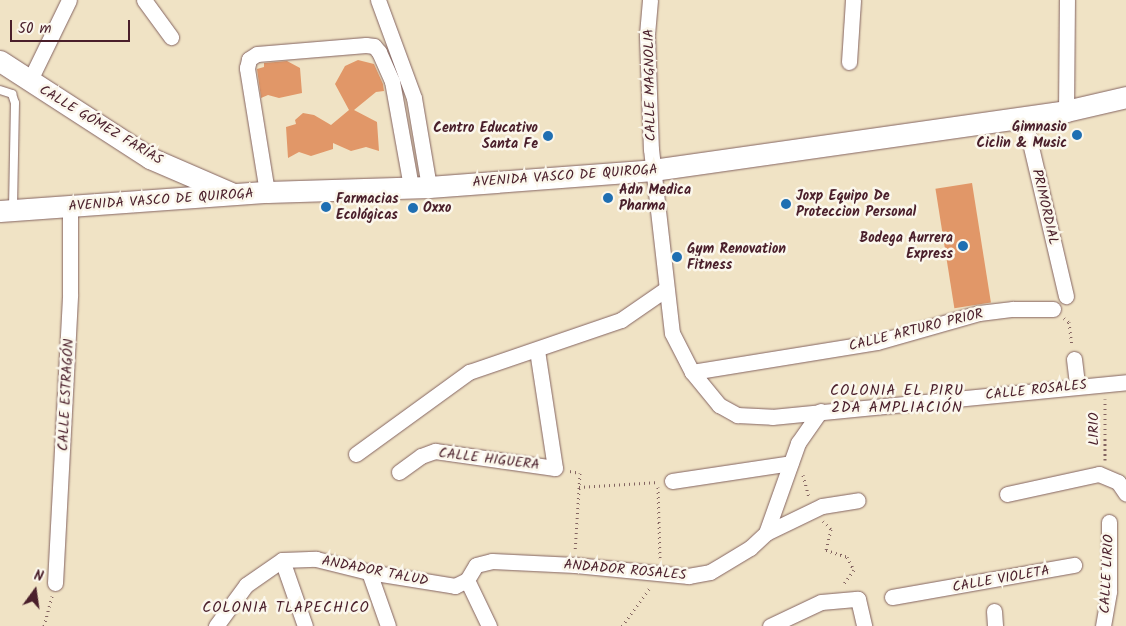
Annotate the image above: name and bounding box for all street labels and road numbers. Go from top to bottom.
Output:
street label: CALLE MAGNOLIA [641,29,659,141]
street label: CALLE GÓMEZ FARÍAS [36,82,166,168]
street label: AVENIDA VASCO DE QUIROGA [472,161,658,191]
street label: PRIMORDIAL [1028,167,1062,247]
street label: AVENIDA VASCO DE QUIROGA [68,185,254,215]
street label: CALLE ARTURO PRIOR [847,305,985,355]
street label: CALLE ESTRAGÓN [55,338,77,452]
street label: CALLE ROSALES [984,376,1088,404]
street label: LIRIO [1086,412,1102,446]
street label: CALLE HIGUERA [438,444,540,474]
street label: CALLE LIRIO [1097,534,1117,614]
street label: ANDADOR TALUD [320,552,430,590]
street label: ANDADOR ROSALES [563,556,687,584]
street label: CALLE VIOLETA [951,562,1051,596]

